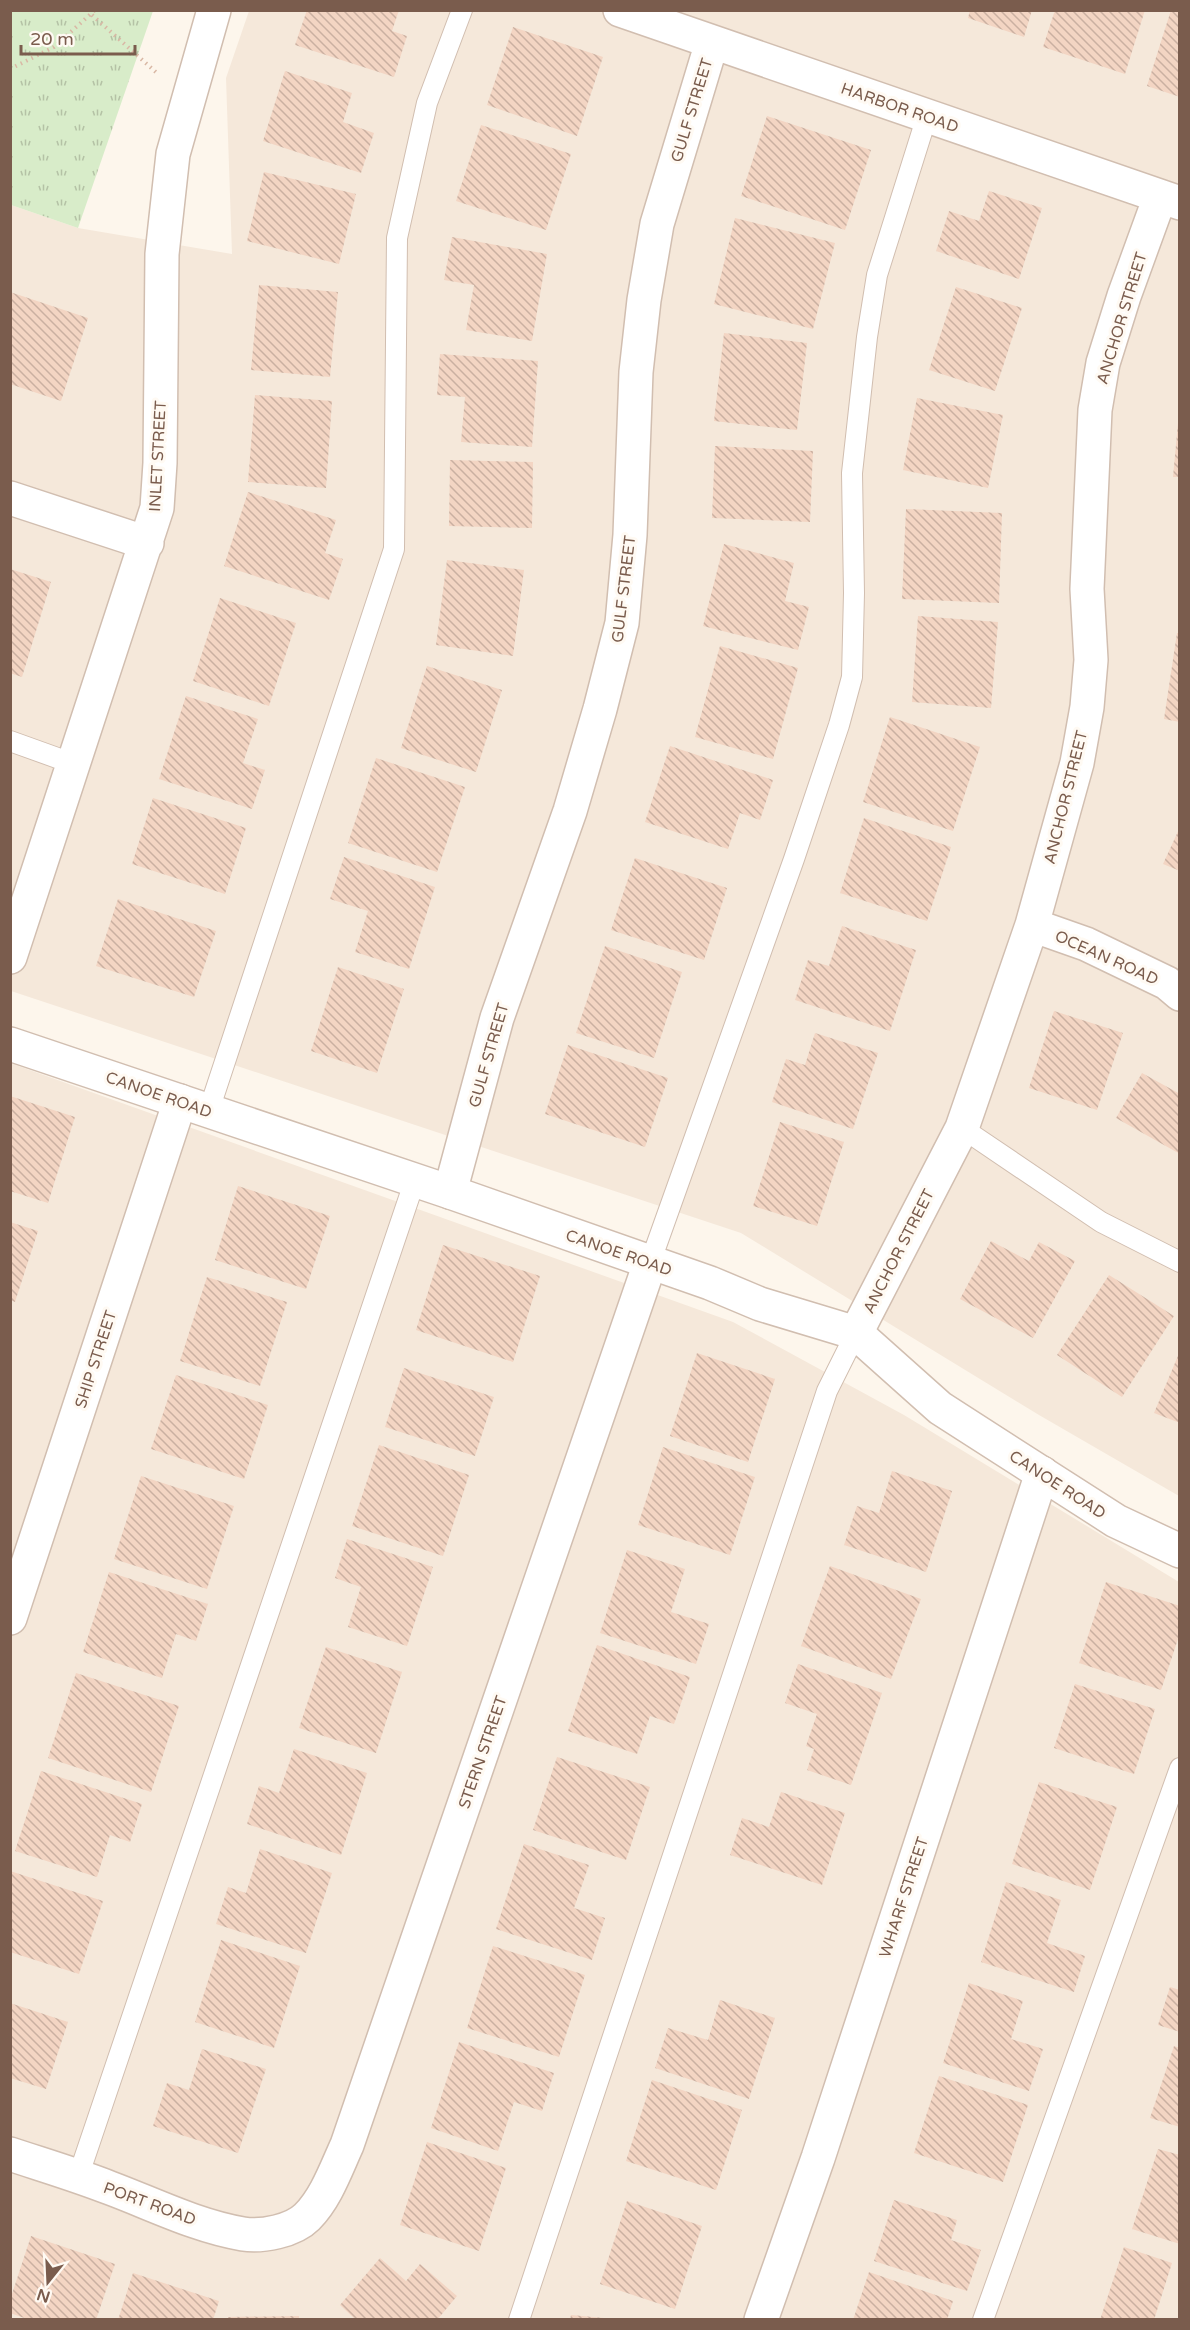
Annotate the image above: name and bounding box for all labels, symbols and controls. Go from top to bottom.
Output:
scale bar [21,18,135,56]
text: 20 m [30,28,74,50]
street label: GULF STREET [667,56,717,165]
street label: HARBOR ROAD [838,78,961,137]
street label: ANCHOR STREET [1092,250,1152,387]
street label: INLET STREET [145,400,171,512]
street label: GULF STREET [607,534,641,644]
street label: ANCHOR STREET [1040,728,1092,866]
street label: OCEAN ROAD [1052,926,1162,990]
street label: GULF STREET [464,1000,514,1110]
street label: CANOE ROAD [103,1067,215,1123]
street label: ANCHOR STREET [859,1186,939,1317]
street label: CANOE ROAD [563,1225,675,1281]
street label: SHIP STREET [71,1307,121,1411]
street label: CANOE ROAD [1005,1446,1110,1524]
street label: STERN STREET [454,1693,512,1811]
street label: WHARF STREET [875,1834,933,1960]
street label: PORT ROAD [101,2178,199,2230]
north arrow [18,2252,78,2312]
text: N [34,2284,53,2307]

